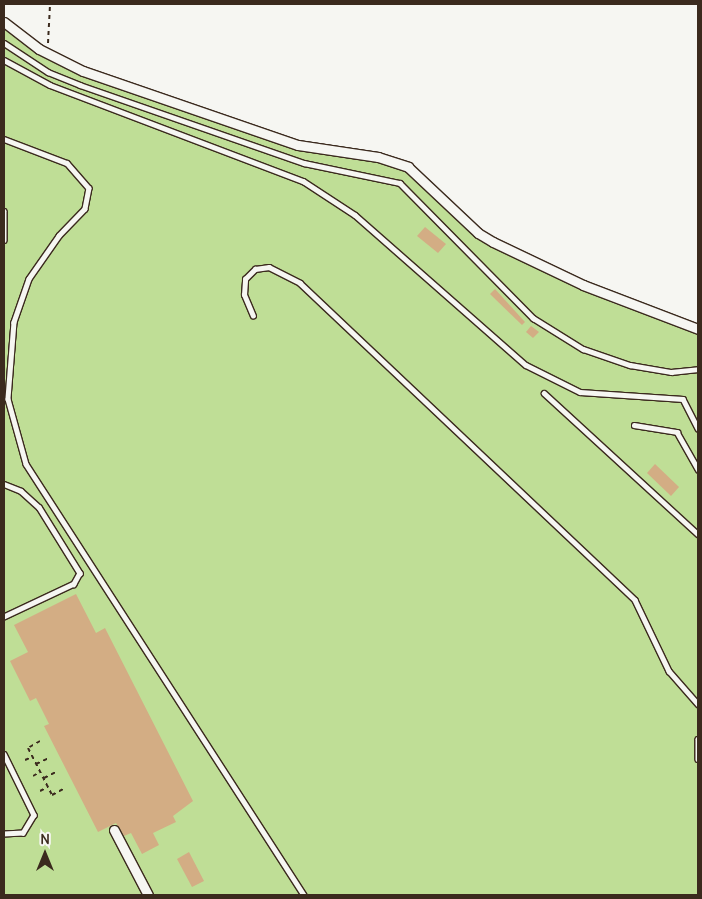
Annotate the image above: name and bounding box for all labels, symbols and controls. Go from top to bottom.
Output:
north arrow [20,829,70,879]
text: N [40,830,50,848]

